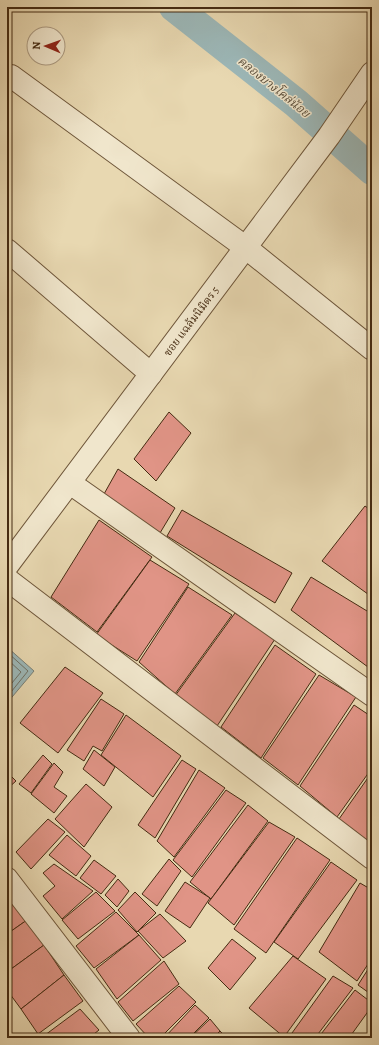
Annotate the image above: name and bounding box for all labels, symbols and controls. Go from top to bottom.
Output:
north arrow [26,26,66,66]
text: N [29,41,44,50]
water label: คลองบางโคล่น้อย [235,52,315,122]
street label: ซอย แฉล้มนิมิตร 5 [160,283,223,359]

